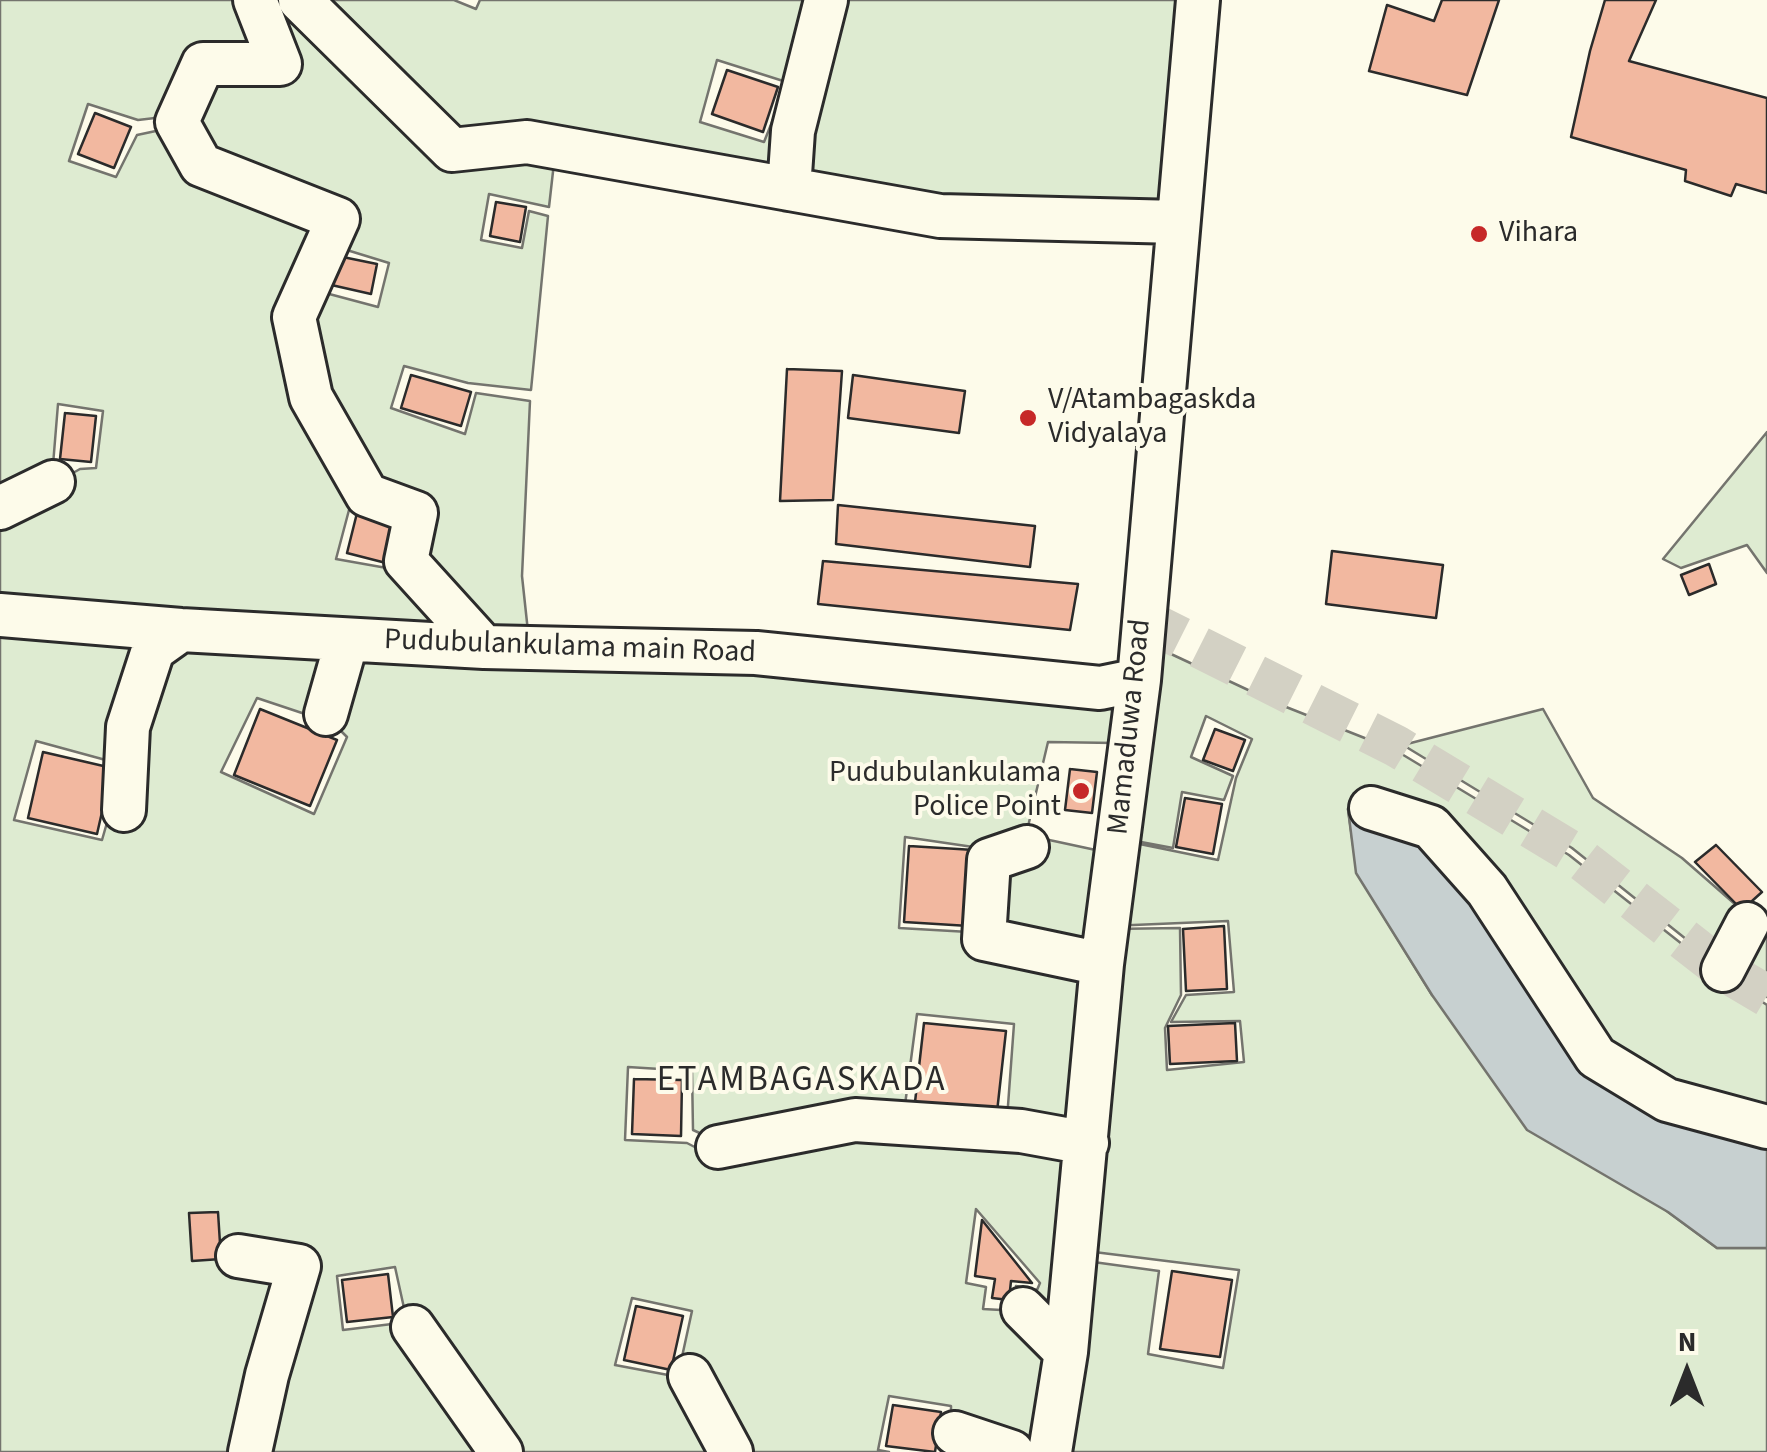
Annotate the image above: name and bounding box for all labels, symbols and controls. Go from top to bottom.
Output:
place label: Vihara [1499,216,1578,252]
marker: Vihara [1468,223,1490,245]
place label: V/Atambagaskda Vidyalaya [1048,383,1256,454]
marker: V/Atambagaskda Vidyalaya [1017,407,1039,429]
street label: Mamaduwa Road [1102,617,1160,837]
street label: Pudubulankulama main Road [383,624,757,672]
place label: Pudubulankulama Police Point [829,756,1061,826]
marker: Pudubulankulama Police Point [1070,780,1092,802]
district label: ETAMBAGASKADA [657,1061,947,1103]
north arrow [1637,1322,1737,1422]
text: N [1678,1322,1696,1362]

